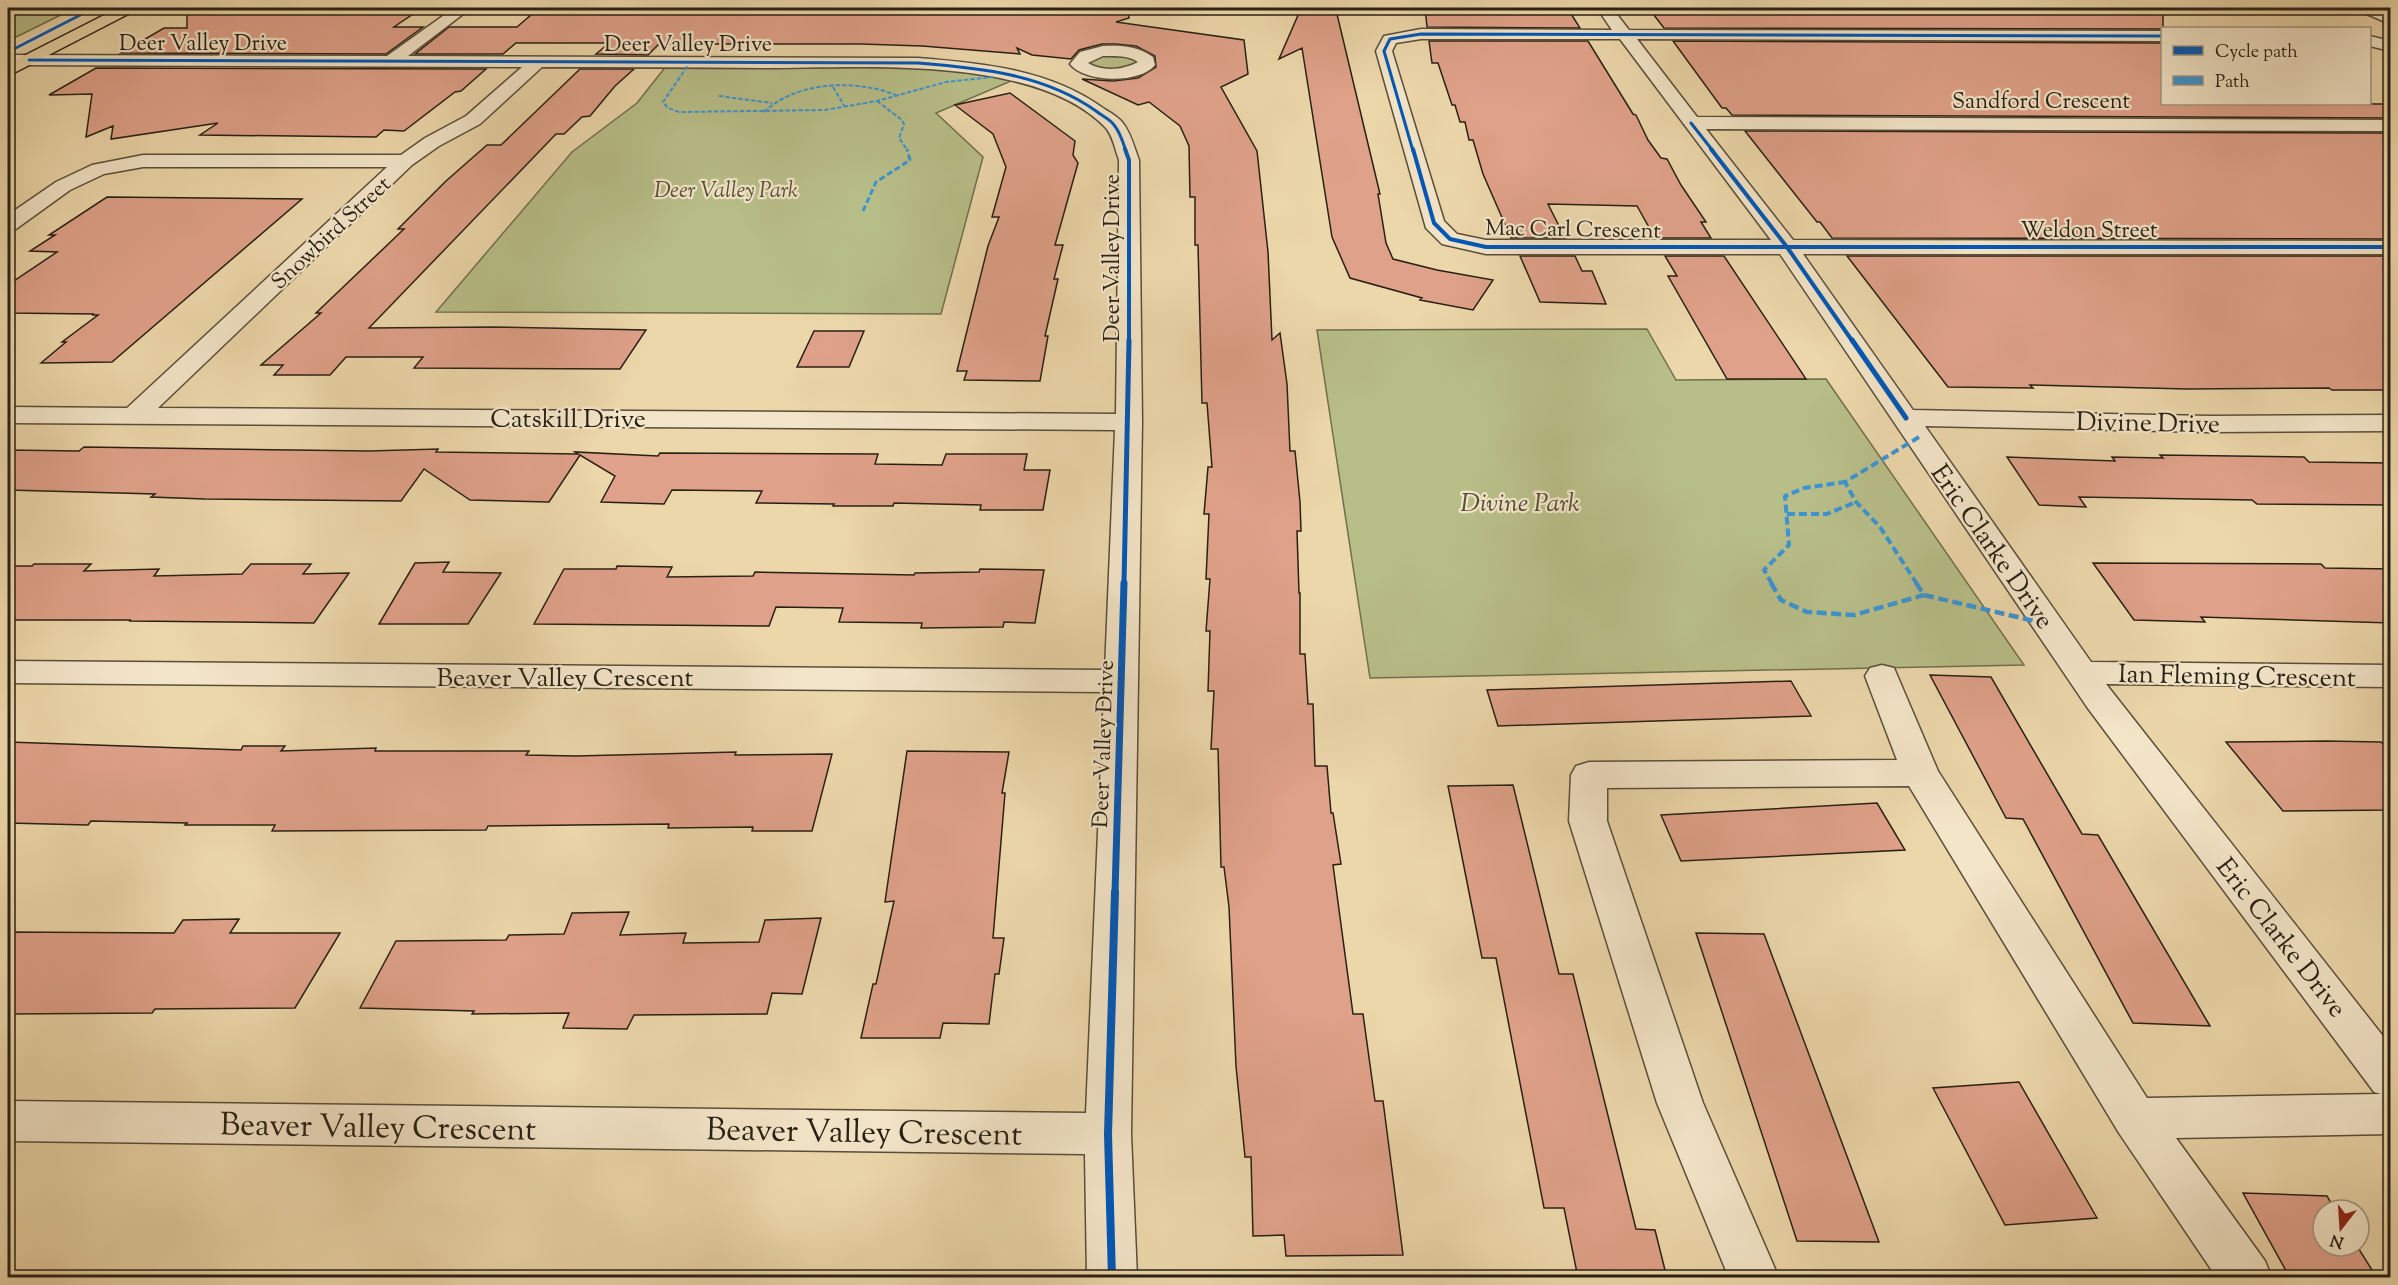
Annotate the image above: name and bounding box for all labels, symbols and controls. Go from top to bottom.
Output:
legend [2161,27,2371,105]
street label: Deer Valley Drive [119,29,287,61]
street label: Deer Valley Drive [604,30,772,62]
text: Cycle path [2215,40,2298,66]
text: Path [2215,70,2250,96]
street label: Sandford Crescent [1952,87,2131,119]
street label: Snowbird Street [265,170,400,298]
street label: Deer Valley Drive [1098,174,1130,342]
park label: Deer Valley Park [654,176,798,208]
street label: Mac Carl Crescent [1485,213,1662,249]
street label: Weldon Street [2020,216,2158,248]
street label: Catskill Drive [490,402,646,439]
street label: Divine Drive [2076,405,2220,444]
street label: Eric Clarke Drive [1920,458,2062,637]
park label: Divine Park [1460,486,1580,523]
street label: Ian Fleming Crescent [2118,657,2356,698]
street label: Deer Valley Drive [1086,660,1124,829]
street label: Beaver Valley Crescent [437,661,694,698]
street label: Eric Clarke Drive [2206,851,2354,1026]
street label: Beaver Valley Crescent [220,1103,536,1155]
street label: Beaver Valley Crescent [706,1108,1022,1160]
north arrow [2311,1198,2371,1258]
text: N [2328,1227,2347,1253]

